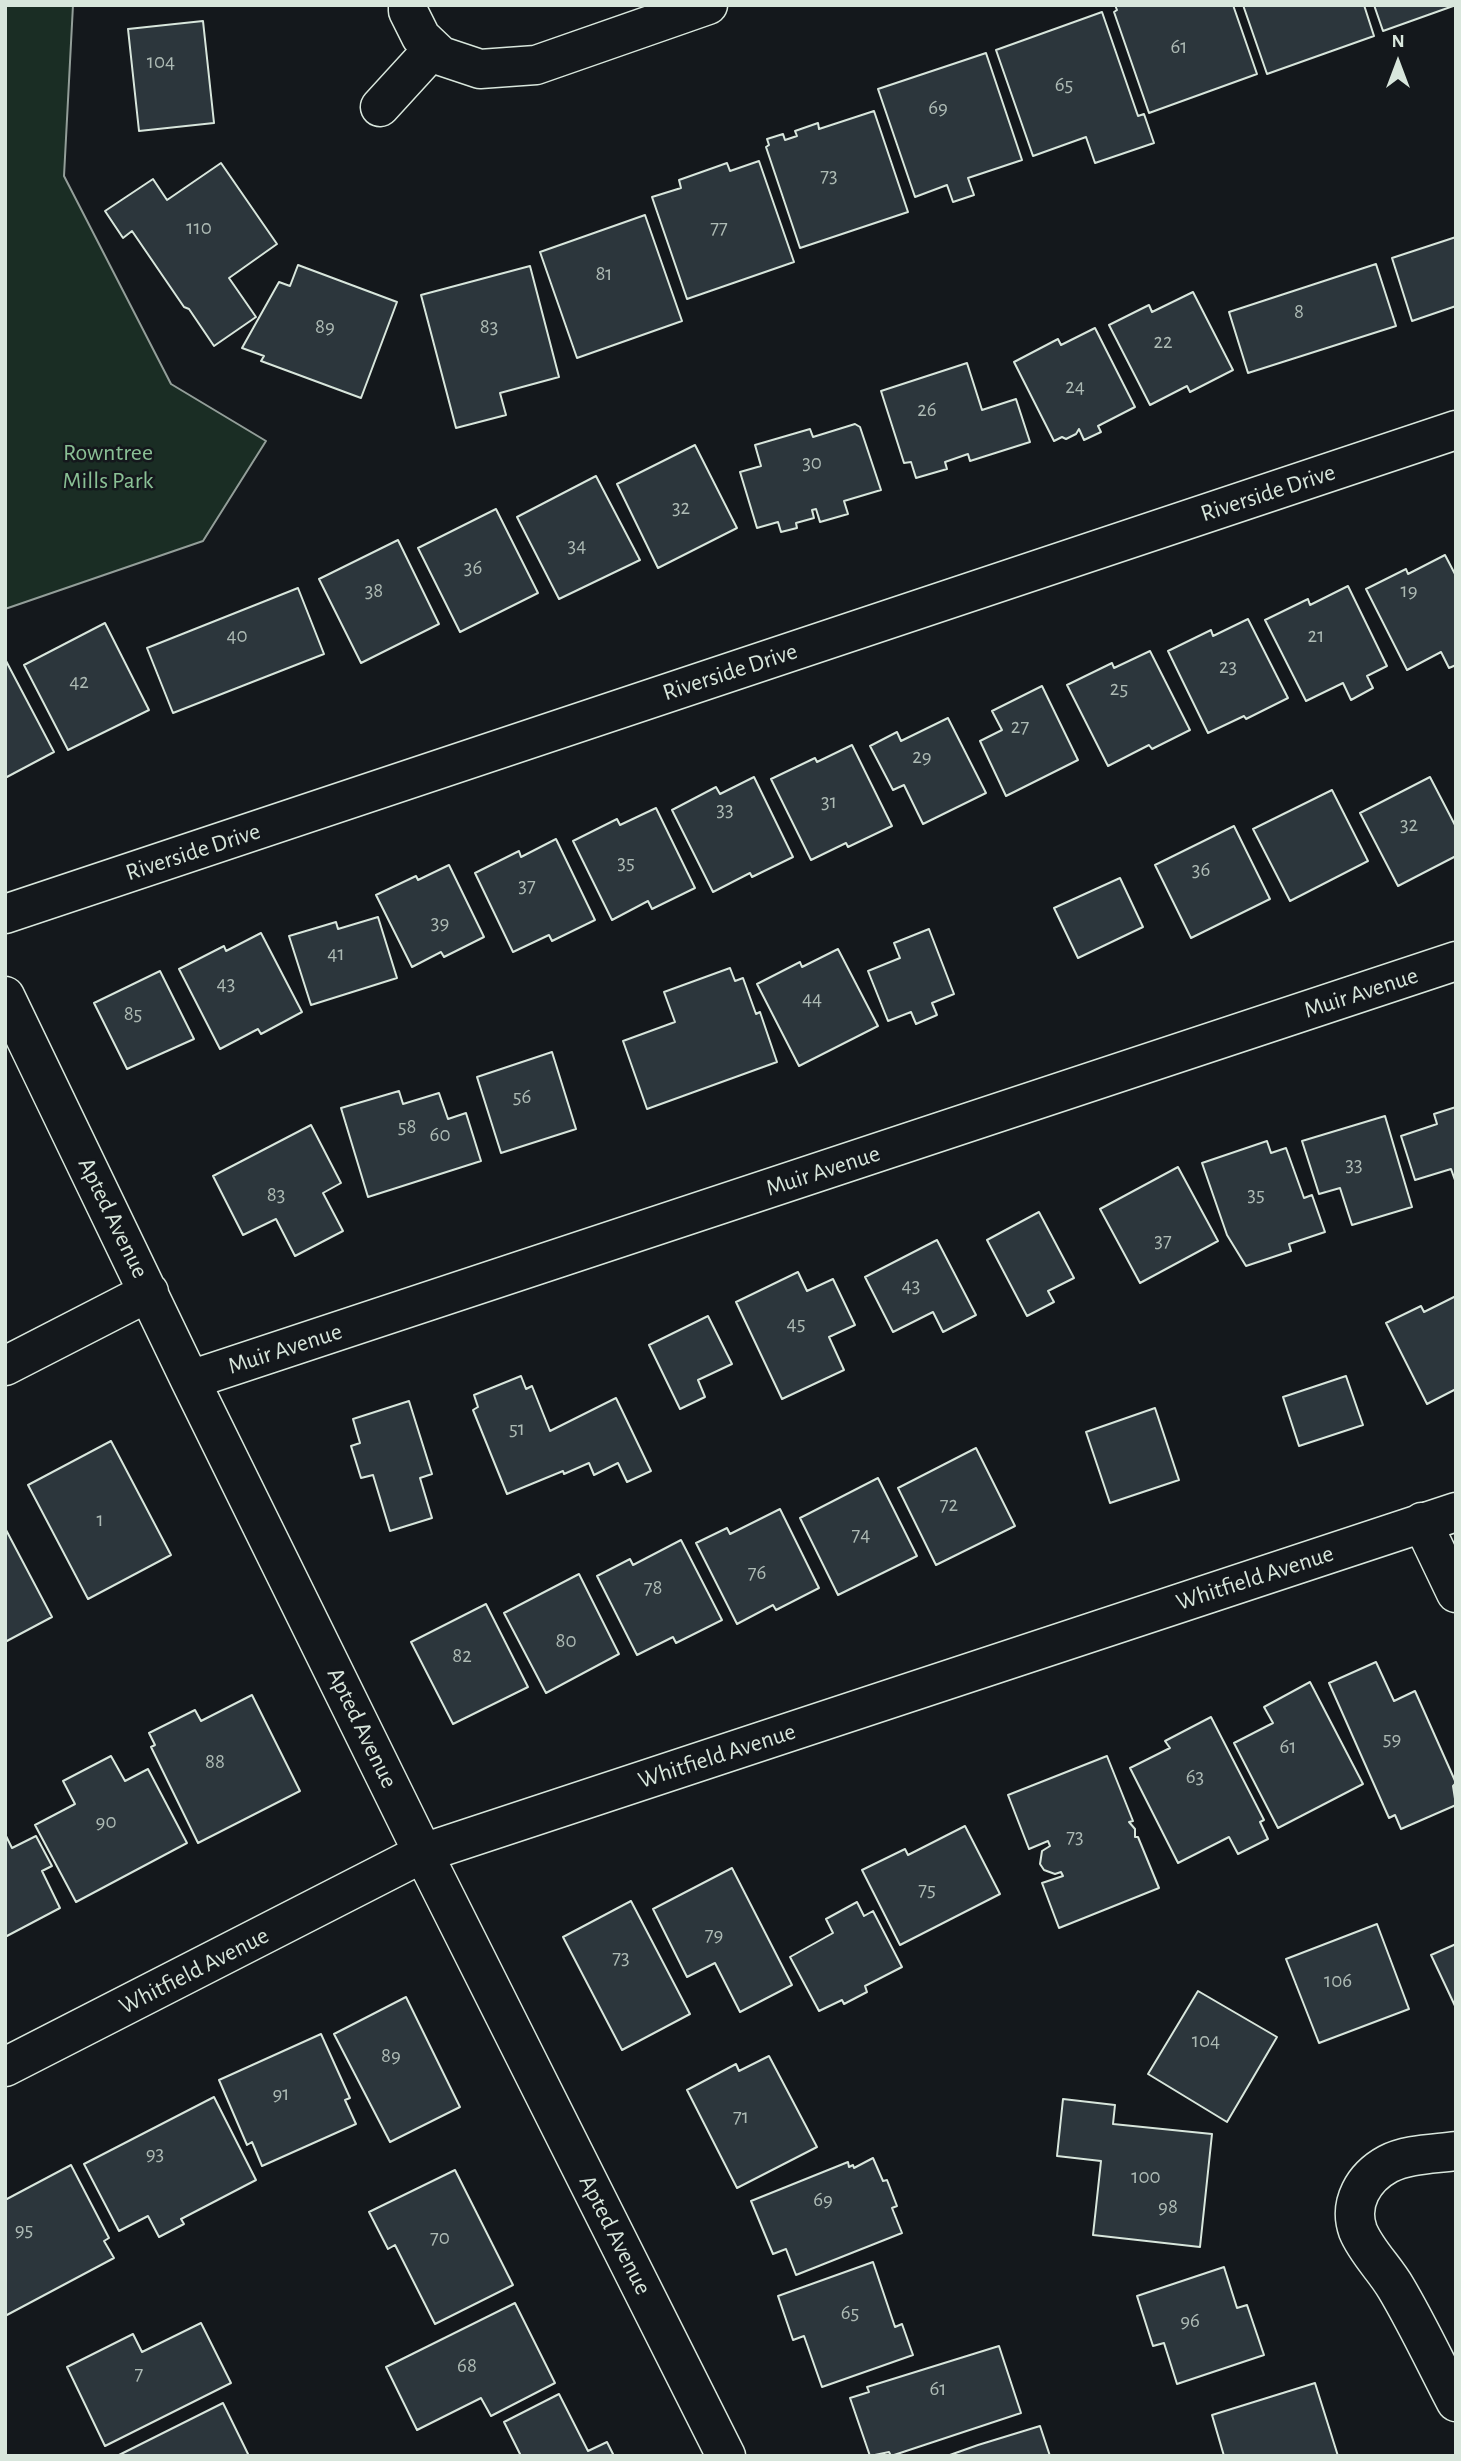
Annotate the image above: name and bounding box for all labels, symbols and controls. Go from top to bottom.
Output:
north arrow [1363,28,1433,98]
text: N [1391,32,1405,51]
house number: 61 [1170,34,1188,60]
house number: 104 [147,49,175,75]
house number: 65 [1055,72,1073,98]
house number: 69 [928,95,948,121]
house number: 73 [820,163,838,189]
house number: 110 [186,215,212,241]
house number: 77 [710,215,728,241]
house number: 81 [595,261,613,287]
house number: 8 [1294,299,1304,325]
house number: 89 [315,314,335,340]
house number: 83 [480,314,498,340]
house number: 22 [1153,329,1173,355]
house number: 24 [1065,374,1085,400]
house number: 26 [917,397,937,423]
park label: Rowntree Mills Park [63,439,153,495]
house number: 30 [802,450,822,476]
street label: Riverside Drive [1197,458,1339,528]
house number: 32 [672,495,690,521]
house number: 34 [568,533,586,559]
house number: 36 [464,555,482,581]
house number: 38 [365,578,383,604]
house number: 19 [1400,578,1418,604]
house number: 40 [226,623,248,649]
house number: 21 [1308,623,1324,649]
street label: Riverside Drive [659,637,801,707]
house number: 23 [1219,654,1237,680]
house number: 42 [69,669,89,695]
house number: 25 [1110,676,1128,702]
house number: 27 [1011,714,1029,740]
house number: 29 [912,744,932,770]
house number: 31 [821,789,837,815]
house number: 33 [716,797,734,823]
house number: 32 [1400,812,1418,838]
street label: Riverside Drive [122,817,264,887]
house number: 35 [617,850,635,876]
house number: 36 [1192,857,1210,883]
house number: 37 [518,873,536,899]
house number: 39 [431,910,449,936]
house number: 41 [327,941,345,967]
street label: Muir Avenue [1300,961,1422,1025]
house number: 43 [217,971,235,997]
house number: 44 [802,986,822,1012]
house number: 85 [124,1001,142,1027]
house number: 56 [513,1084,531,1110]
house number: 58 [398,1114,416,1140]
house number: 60 [430,1122,450,1148]
street label: Muir Avenue [762,1139,884,1203]
house number: 33 [1345,1152,1363,1178]
street label: Apted Avenue [71,1153,155,1283]
house number: 83 [267,1182,285,1208]
house number: 35 [1247,1182,1265,1208]
house number: 37 [1154,1228,1172,1254]
house number: 43 [902,1273,920,1299]
house number: 45 [787,1311,805,1337]
street label: Muir Avenue [224,1317,346,1381]
house number: 51 [509,1416,525,1442]
house number: 72 [940,1492,958,1518]
house number: 1 [96,1507,104,1533]
house number: 74 [852,1522,870,1548]
street label: Whitfield Avenue [1173,1539,1337,1617]
house number: 76 [748,1560,766,1586]
house number: 78 [644,1575,662,1601]
house number: 80 [555,1628,577,1654]
house number: 82 [452,1643,472,1669]
street label: Apted Avenue [320,1663,404,1793]
street label: Whitfield Avenue [635,1717,799,1795]
house number: 59 [1383,1726,1401,1752]
house number: 61 [1279,1734,1297,1760]
house number: 88 [205,1749,225,1775]
house number: 63 [1186,1764,1204,1790]
house number: 90 [96,1809,116,1835]
house number: 73 [1066,1824,1084,1850]
house number: 75 [918,1877,936,1903]
street label: Whitfield Avenue [114,1921,274,2021]
house number: 79 [705,1922,723,1948]
house number: 73 [612,1945,630,1971]
house number: 106 [1324,1968,1352,1994]
house number: 104 [1192,2028,1220,2054]
house number: 89 [381,2043,401,2069]
house number: 91 [272,2081,290,2107]
house number: 71 [733,2104,749,2130]
house number: 93 [146,2141,164,2167]
house number: 100 [1131,2164,1161,2190]
street label: Apted Avenue [573,2170,657,2300]
house number: 69 [813,2187,833,2213]
house number: 98 [1158,2194,1178,2220]
house number: 95 [15,2217,33,2243]
house number: 70 [430,2225,450,2251]
house number: 65 [841,2300,859,2326]
house number: 96 [1180,2308,1200,2334]
house number: 68 [457,2353,477,2379]
house number: 7 [135,2361,143,2387]
house number: 61 [929,2376,947,2402]

